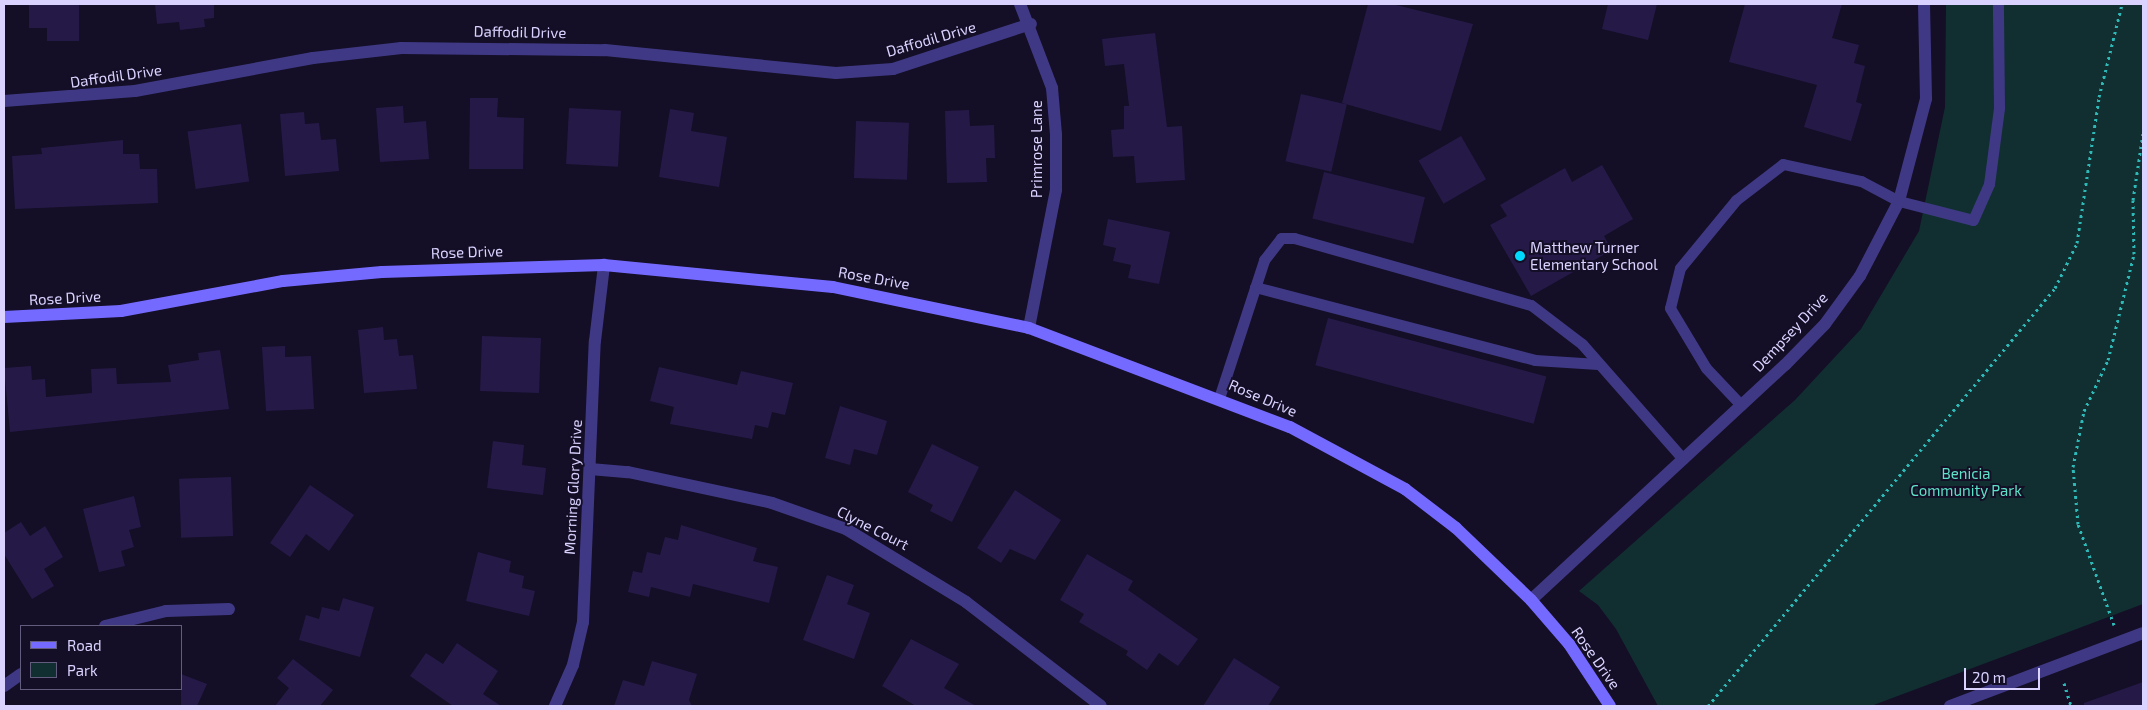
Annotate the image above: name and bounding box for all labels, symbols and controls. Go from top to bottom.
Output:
street label: Daffodil Drive [884,18,978,60]
street label: Daffodil Drive [473,22,567,42]
street label: Daffodil Drive [69,61,163,91]
street label: Primrose Lane [1028,100,1046,198]
place label: Matthew Turner Elementary School [1530,238,1658,273]
street label: Rose Drive [431,242,503,262]
marker: Matthew Turner Elementary School [1514,250,1526,262]
street label: Rose Drive [837,263,911,293]
street label: Rose Drive [28,287,102,309]
street label: Dempsey Drive [1749,288,1831,376]
street label: Rose Drive [1226,376,1300,420]
street label: Morning Glory Drive [560,419,586,555]
park label: Benicia Community Park [1910,464,2022,499]
street label: Clyne Court [834,502,912,554]
street label: Rose Drive [1568,623,1624,693]
legend [20,625,182,690]
text: Road [67,636,102,654]
scale bar [1967,658,2043,690]
text: Park [67,661,98,679]
text: 20 m [1972,668,2006,686]

